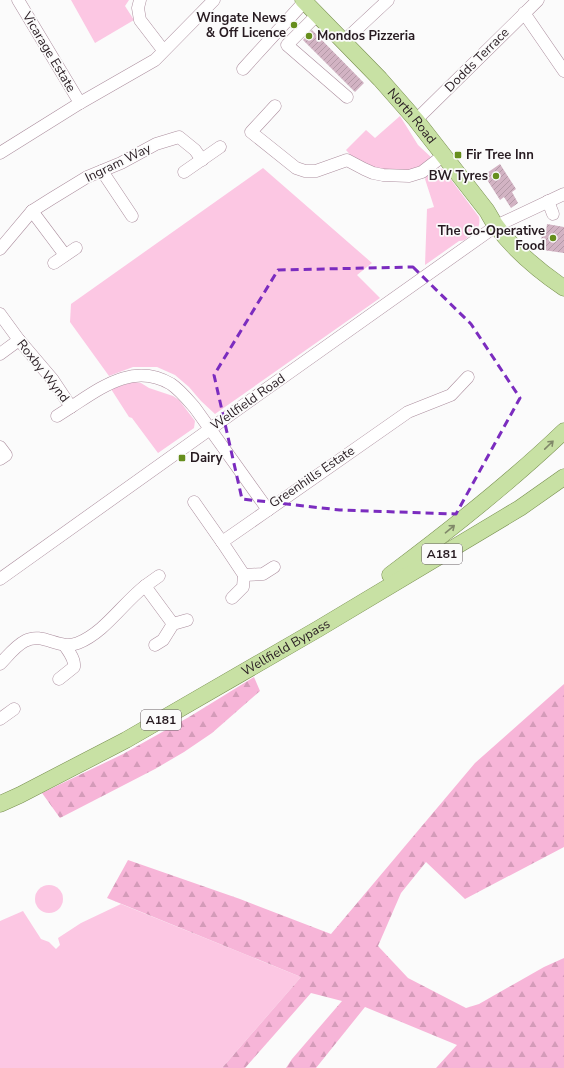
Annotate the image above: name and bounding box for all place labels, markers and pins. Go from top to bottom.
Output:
place label: Wingate News & Off Licence [196,9,286,42]
marker: Wingate News & Off Licence [289,20,299,30]
place label: Mondos Pizzeria [317,27,415,45]
marker: Mondos Pizzeria [304,31,314,41]
place label: Fir Tree Inn [466,146,534,164]
marker: Fir Tree Inn [453,150,463,160]
place label: BW Tyres [429,167,488,185]
marker: BW Tyres [491,171,501,181]
place label: The Co-Operative Food [438,222,545,255]
marker: The Co-Operative Food [548,233,558,243]
place label: Dairy [190,449,223,467]
marker: Dairy [177,453,187,463]

